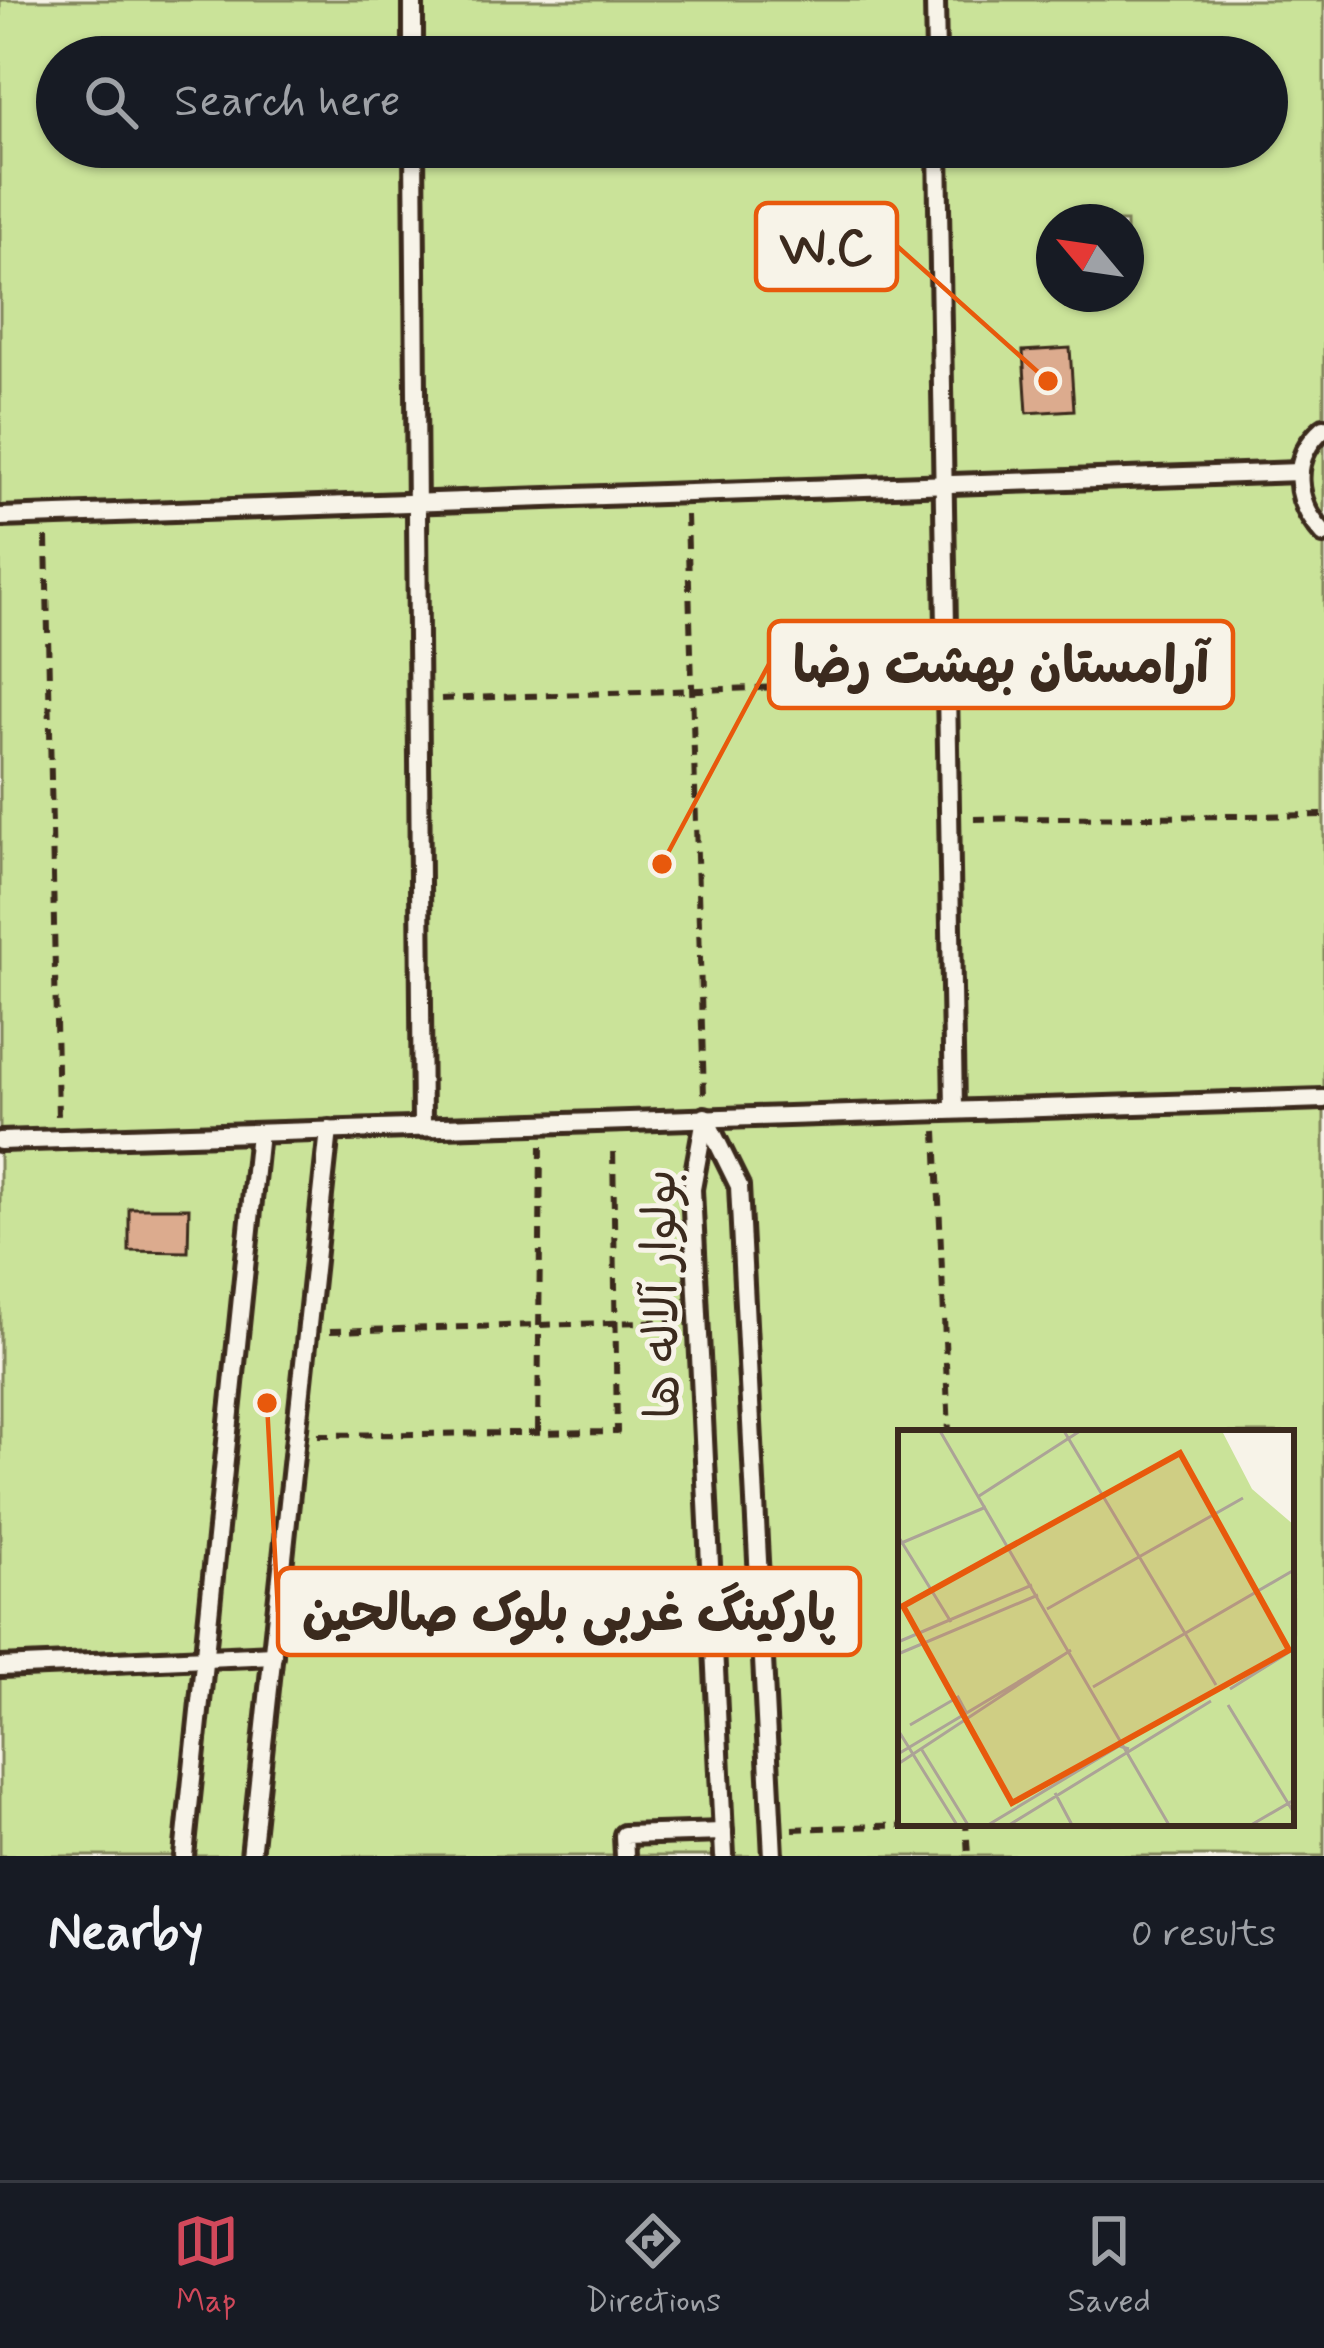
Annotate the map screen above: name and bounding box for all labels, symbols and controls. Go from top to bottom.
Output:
search box [36,36,1288,168]
icon: search [78,69,144,135]
text: Search here [174,73,401,132]
callout: W.C [756,203,897,290]
north arrow [1036,204,1144,312]
text: W.C [779,217,873,283]
callout: آرامستان بهشت رضا [769,621,1233,708]
text: آرامستان بهشت رضا [793,635,1212,701]
street label: بولوار آلاله ها [629,1169,697,1419]
inset map [898,1430,1294,1826]
callout: پارکینگ غربی بلوک صالحین [278,1568,860,1655]
text: پارکینگ غربی بلوک صالحین [302,1582,836,1649]
text: Nearby [48,1901,203,1967]
text: 0 results [1131,1909,1276,1960]
tab: Map [173,2208,239,2324]
tab: Directions [585,2208,721,2324]
tab: Saved [1067,2208,1151,2324]

